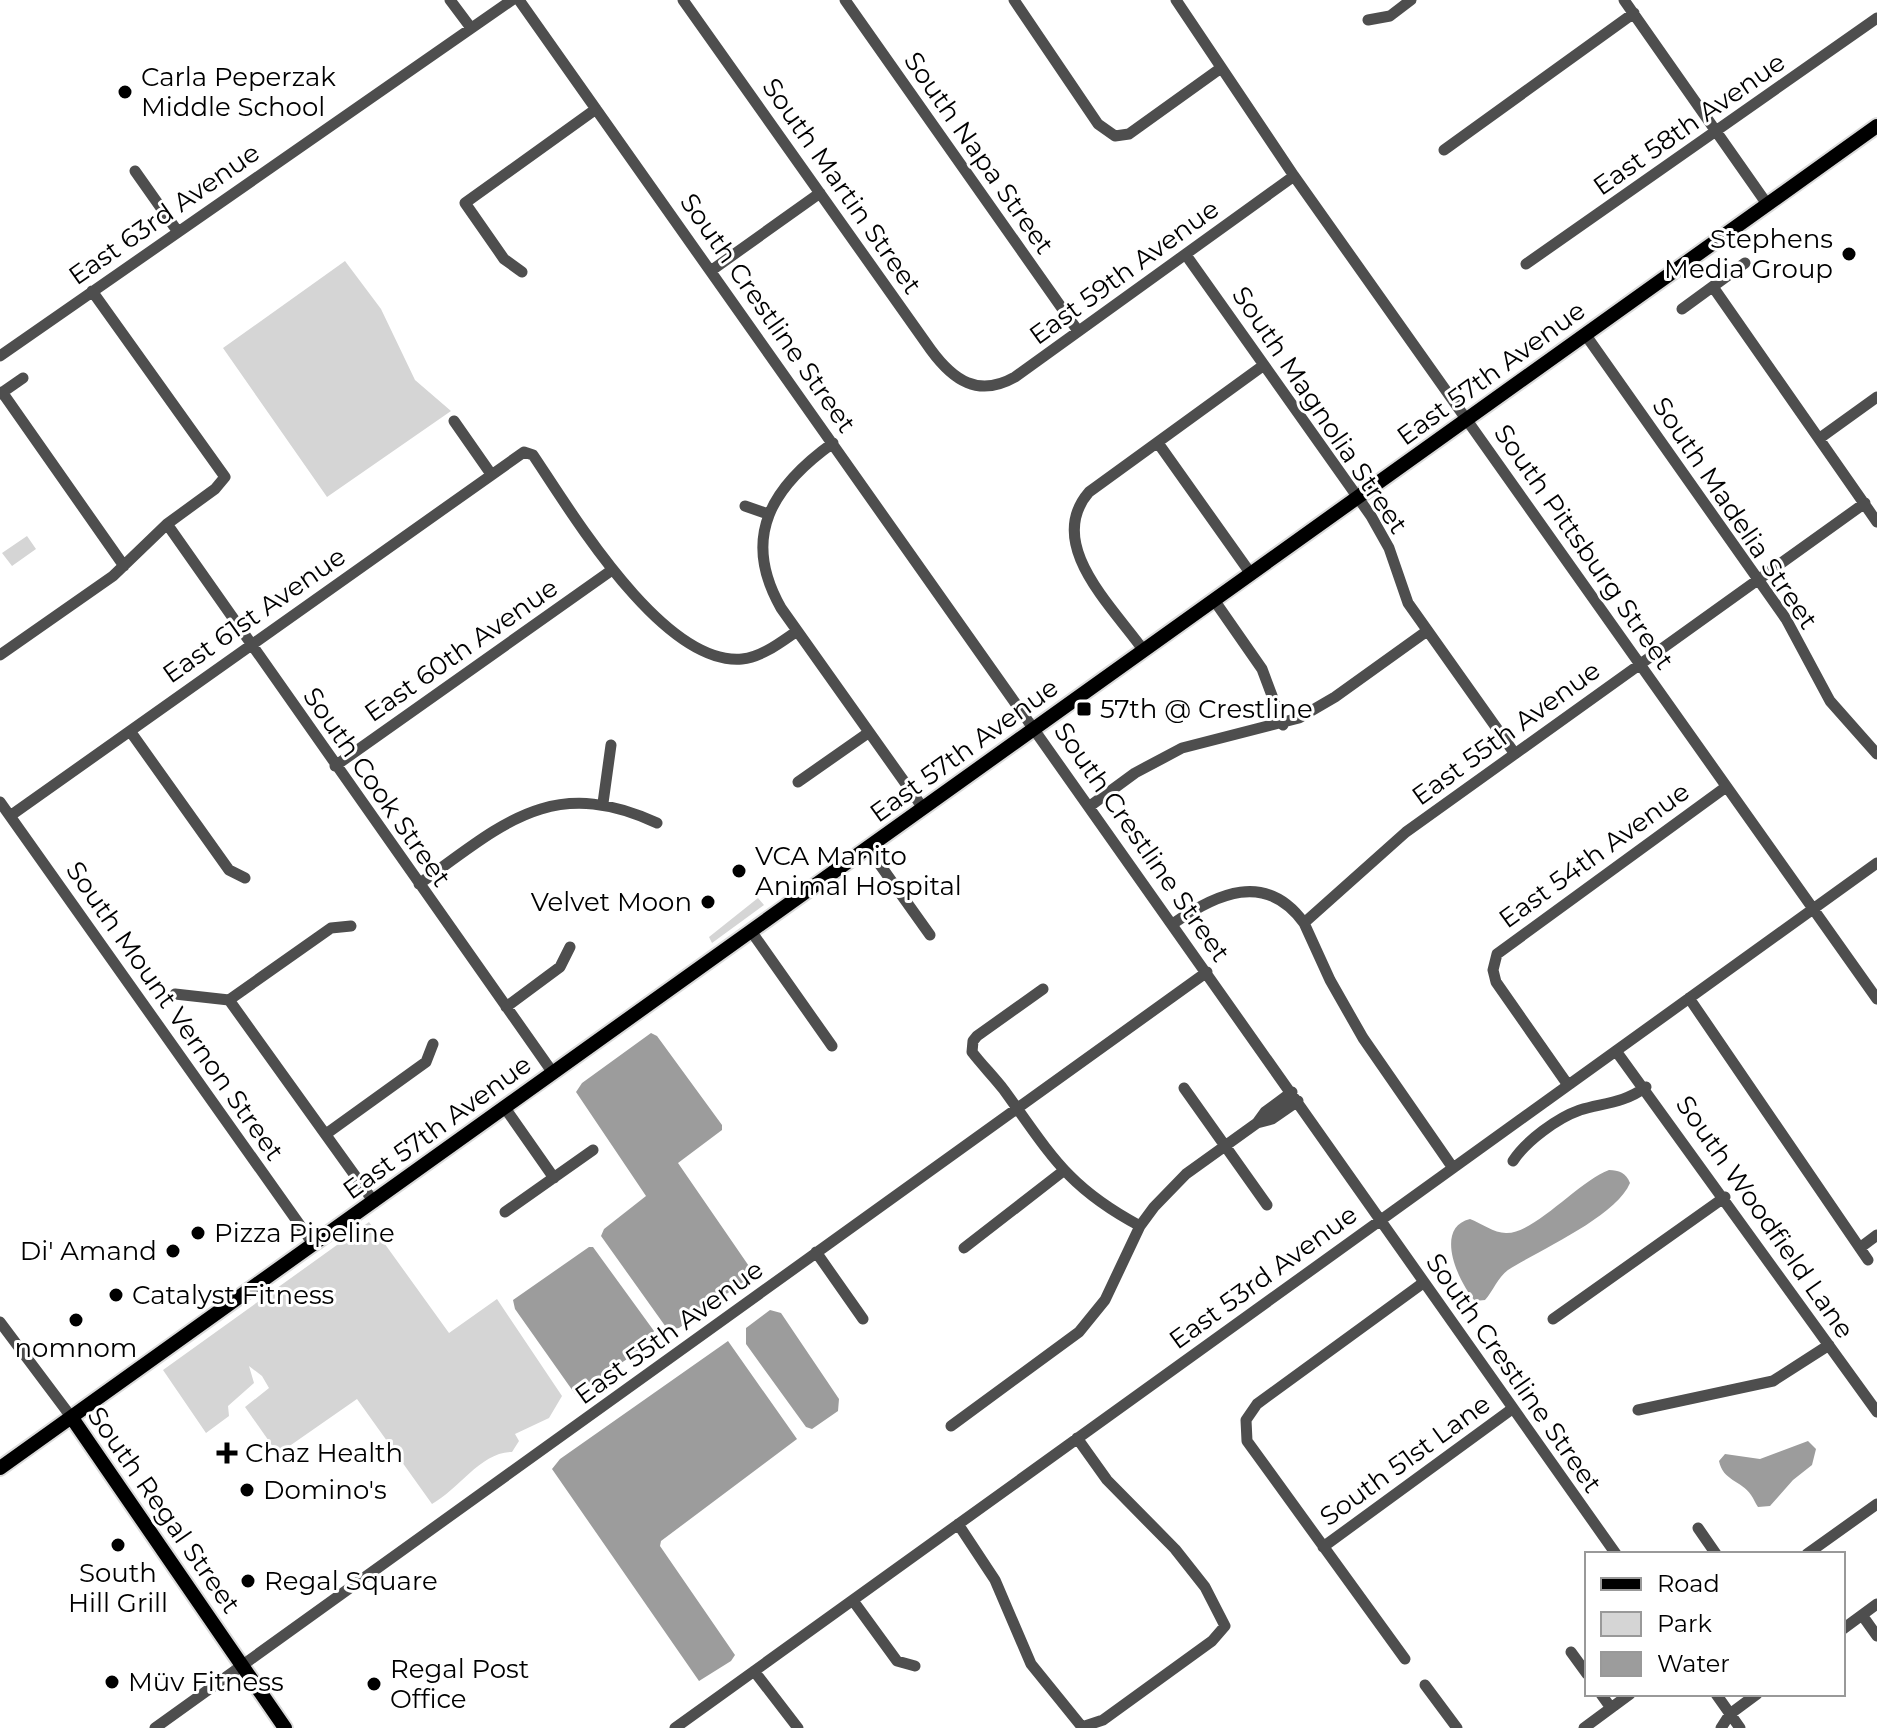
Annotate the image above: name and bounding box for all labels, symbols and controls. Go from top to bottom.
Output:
street label: South Napa Street [897,46,1061,260]
street label: East 58th Avenue [1587,46,1791,202]
place label: Carla Peperzak Middle School [141,61,336,123]
street label: South Martin Street [755,72,929,300]
marker: Carla Peperzak Middle School [116,83,134,101]
street label: East 63rd Avenue [62,136,266,292]
street label: South Crestline Street [673,187,863,439]
street label: East 59th Avenue [1023,192,1225,352]
place label: Stephens Media Group [1664,223,1833,285]
marker: Stephens Media Group [1840,245,1858,263]
street label: South Magnolia Street [1225,280,1415,540]
street label: East 57th Avenue [1391,294,1591,452]
street label: South Madelia Street [1645,391,1825,635]
street label: South Pittsburg Street [1487,418,1681,676]
street label: East 61st Avenue [156,540,352,690]
street label: East 60th Avenue [358,571,564,729]
street label: East 55th Avenue [1406,654,1606,812]
street label: East 57th Avenue [864,671,1064,829]
street label: South Cook Street [296,681,458,893]
place label: 57th @ Crestline [1100,693,1313,725]
marker: 57th @ Crestline [1075,700,1093,718]
street label: South Crestline Street [1047,716,1237,968]
street label: East 54th Avenue [1493,775,1695,935]
place label: VCA Manito Animal Hospital [755,840,962,902]
street label: South Mount Vernon Street [59,855,291,1167]
marker: VCA Manito Animal Hospital [730,862,748,880]
place label: Velvet Moon [531,886,692,918]
marker: Velvet Moon [699,893,717,911]
street label: East 57th Avenue [337,1048,537,1206]
street label: South Woodfield Lane [1669,1089,1861,1345]
street label: East 53rd Avenue [1163,1198,1363,1356]
place label: Pizza Pipeline [214,1217,395,1249]
marker: Pizza Pipeline [189,1224,207,1242]
place label: Di' Amand [20,1235,157,1267]
marker: Di' Amand [164,1242,182,1260]
street label: South Crestline Street [1419,1247,1609,1499]
street label: East 55th Avenue [569,1253,769,1411]
place label: Catalyst Fitness [132,1279,334,1311]
marker: Catalyst Fitness [107,1286,125,1304]
marker: nomnom [67,1311,85,1329]
place label: nomnom [15,1332,137,1364]
street label: South 51st Lane [1314,1387,1496,1533]
street label: South Regal Street [81,1401,247,1619]
place label: Chaz Health [245,1437,403,1469]
marker: Chaz Health [216,1442,238,1464]
place label: Domino's [263,1474,387,1506]
marker: Domino's [238,1481,256,1499]
marker: South Hill Grill [109,1536,127,1554]
legend [1585,1552,1845,1696]
place label: South Hill Grill [68,1557,168,1619]
place label: Regal Square [264,1565,438,1597]
text: Road [1657,1569,1720,1598]
marker: Regal Square [239,1572,257,1590]
text: Park [1657,1609,1712,1638]
text: Water [1657,1649,1730,1678]
place label: Regal Post Office [390,1653,529,1715]
place label: Müv Fitness [128,1666,284,1698]
marker: Müv Fitness [103,1673,121,1691]
marker: Regal Post Office [365,1675,383,1693]

